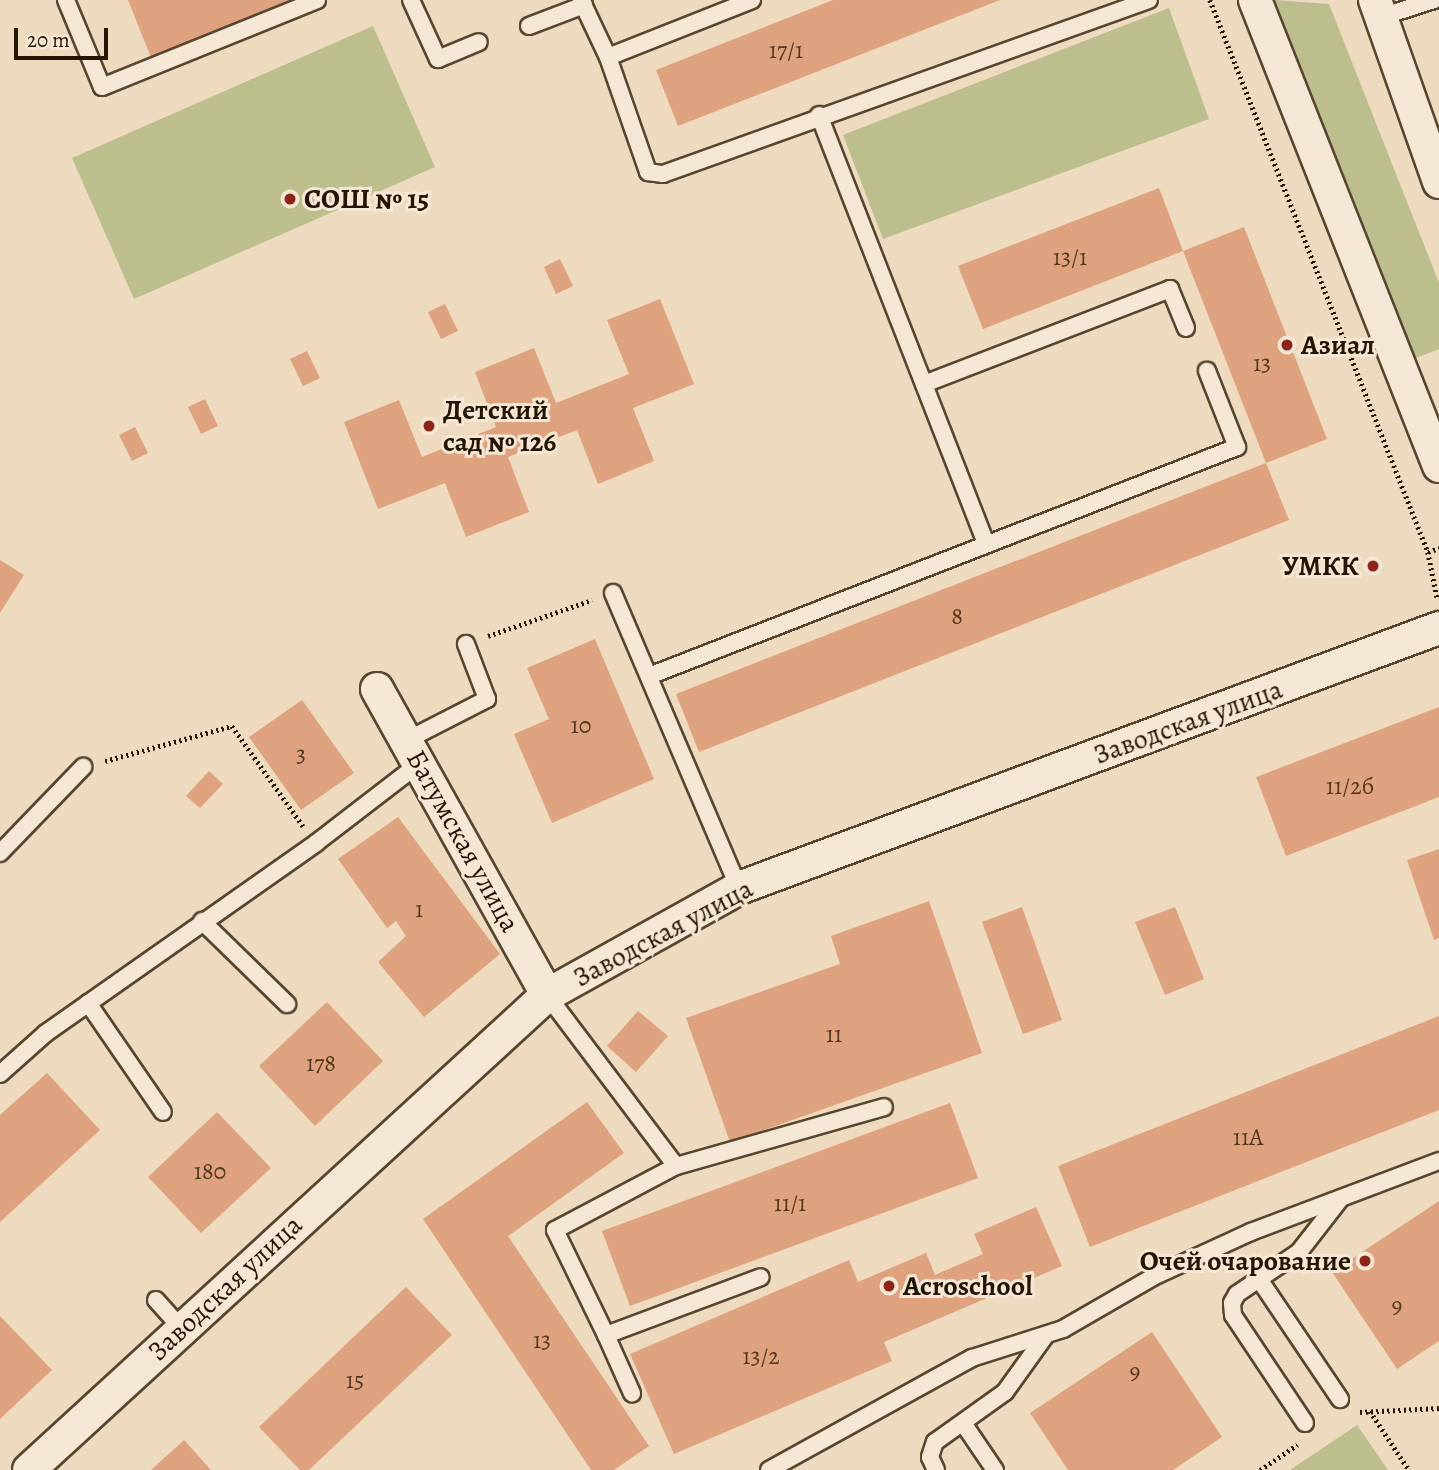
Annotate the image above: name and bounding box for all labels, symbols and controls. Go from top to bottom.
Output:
scale bar [18,14,112,58]
text: 20 m [27,26,70,54]
house number: 17/1 [769,37,803,65]
place label: СОШ № 15 [304,182,429,216]
marker: СОШ № 15 [282,191,298,207]
house number: 13/1 [1053,244,1087,272]
place label: Азиал [1301,328,1375,362]
marker: Азиал [1279,337,1295,353]
house number: 13 [1253,350,1271,378]
place label: Детский сад № 126 [443,393,556,459]
marker: Детский сад № 126 [421,418,437,434]
place label: УМКК [1282,549,1359,583]
marker: УМКК [1365,558,1381,574]
house number: 8 [951,603,963,631]
street label: Заводская улица [1089,672,1287,772]
house number: 10 [571,712,591,740]
house number: 3 [296,741,306,769]
street label: Батумская улица [399,744,527,938]
house number: 11/2б [1326,773,1374,801]
street label: Заводская улица [567,872,759,994]
house number: 1 [415,896,423,924]
house number: 11 [826,1021,842,1049]
house number: 178 [306,1050,336,1078]
house number: 11А [1233,1124,1263,1152]
house number: 180 [194,1158,226,1186]
house number: 11/1 [774,1190,806,1218]
street label: Заводская улица [141,1208,309,1368]
place label: Очей очарование [1140,1244,1351,1278]
marker: Очей очарование [1357,1253,1373,1269]
place label: Acroschool [903,1269,1033,1303]
marker: Acroschool [881,1278,897,1294]
house number: 9 [1392,1292,1402,1320]
house number: 13 [533,1327,551,1355]
house number: 13/2 [742,1343,780,1371]
house number: 9 [1130,1358,1140,1386]
house number: 15 [346,1367,364,1395]

